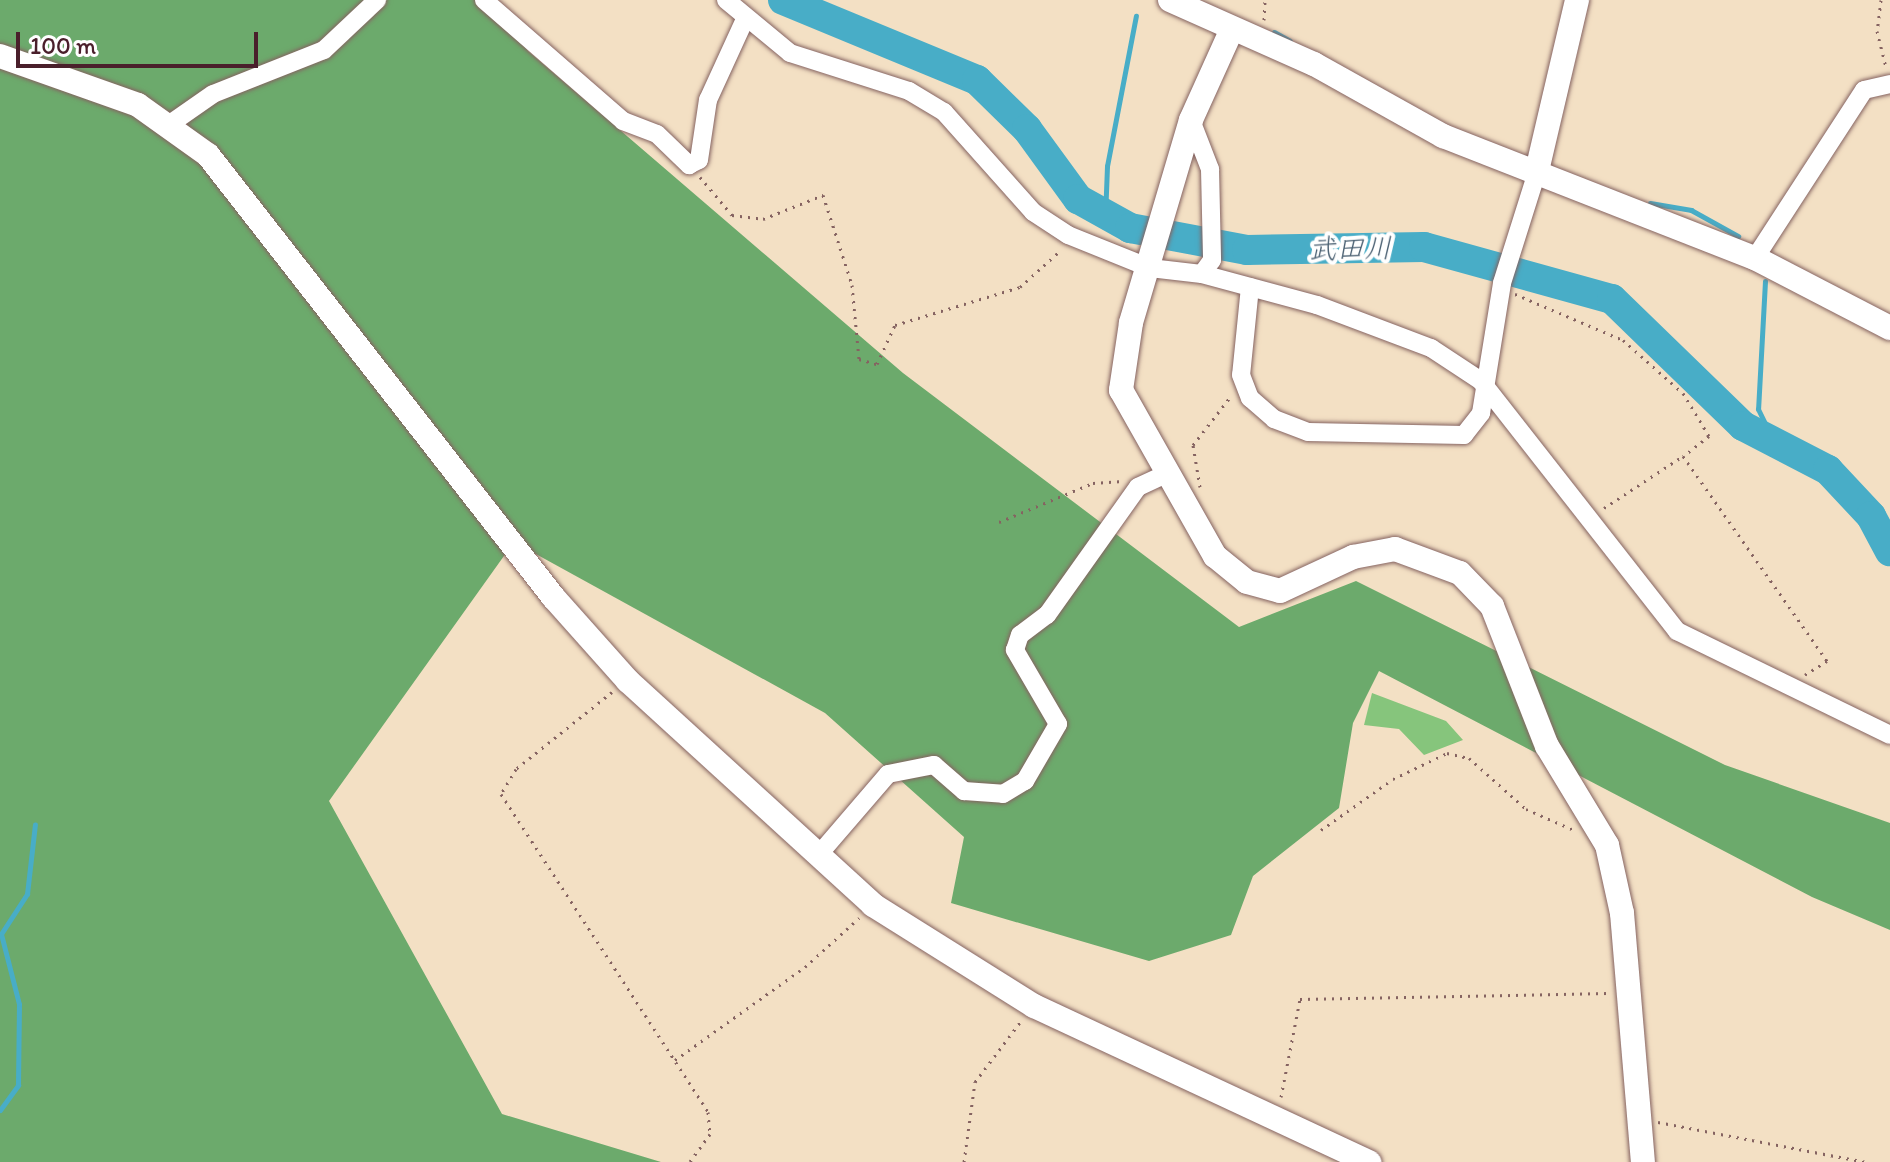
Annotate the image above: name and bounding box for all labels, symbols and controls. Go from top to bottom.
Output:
scale bar [20,16,262,66]
text: 100 m [30,31,96,60]
water label: 武田川 [1308,230,1392,266]

